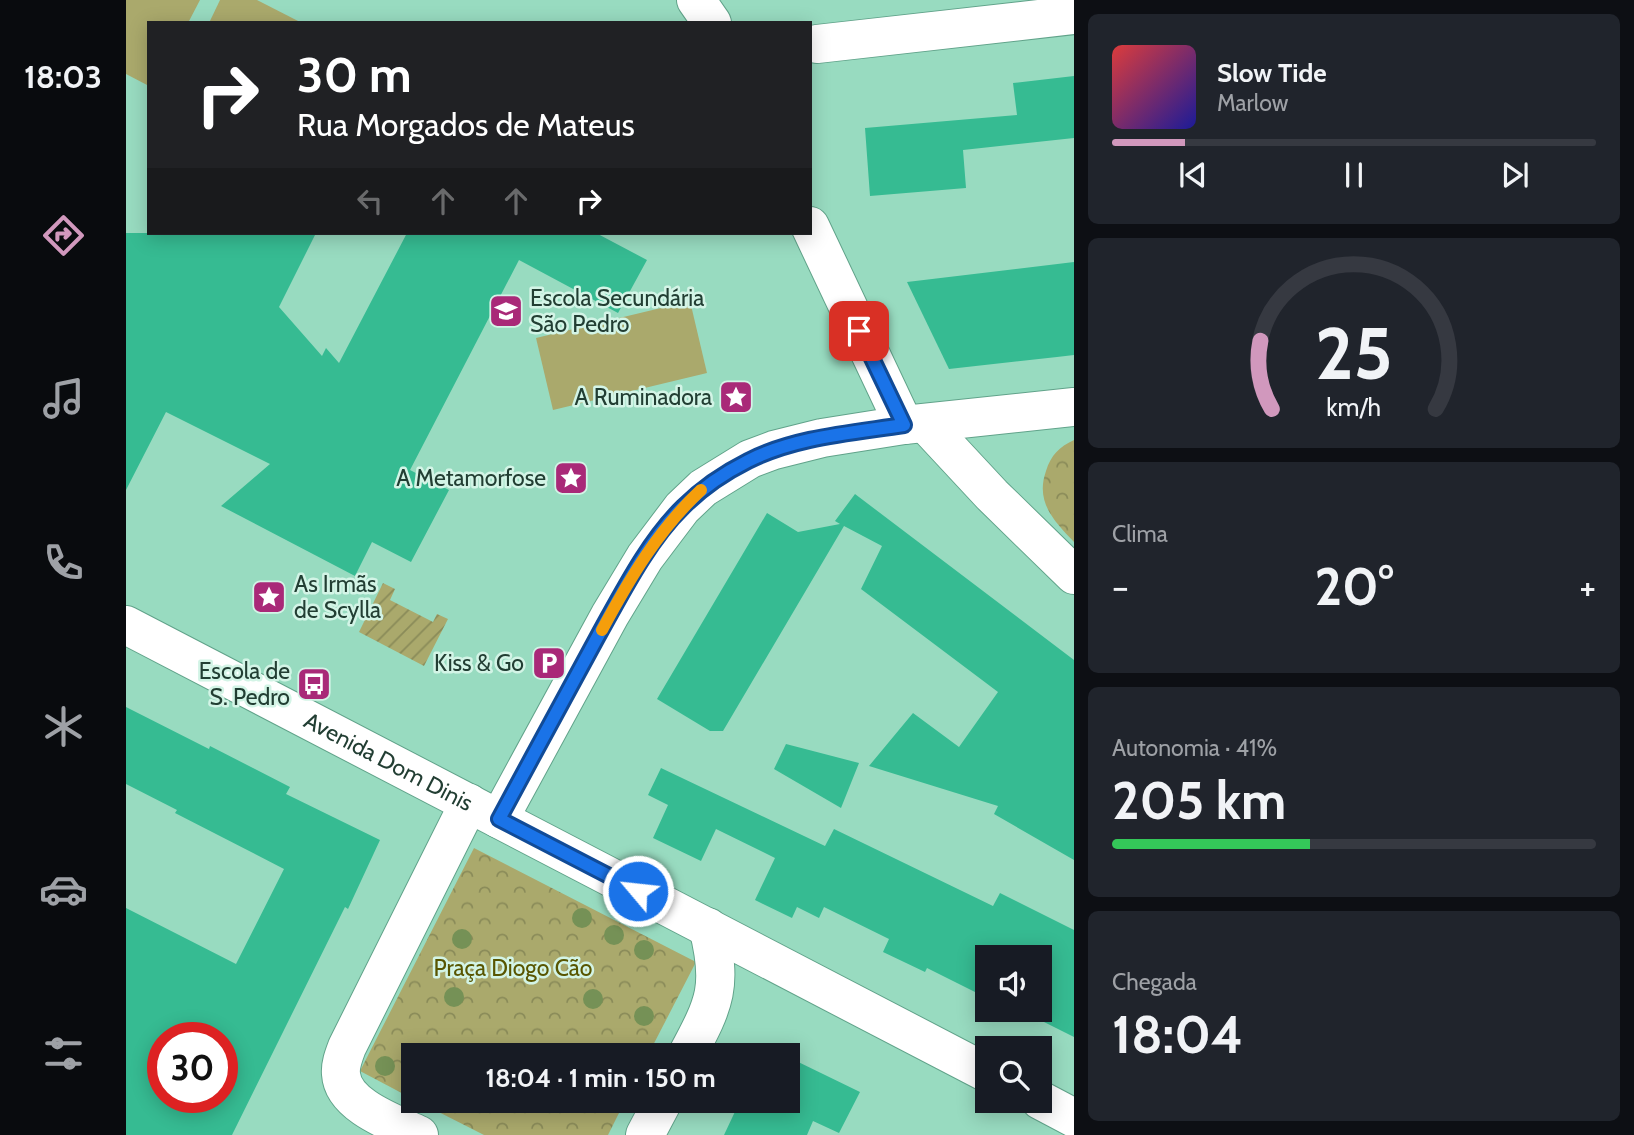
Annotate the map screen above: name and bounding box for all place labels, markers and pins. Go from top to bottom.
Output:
place label: Escola Secundária São Pedro [530,284,704,338]
school or university icon: Escola Secundária São Pedro [487,292,525,330]
pin [829,301,889,361]
place icon: A Ruminadora [717,378,755,416]
place label: A Ruminadora [575,383,712,411]
place icon: A Metamorfose [552,459,590,497]
place label: A Metamorfose [396,464,546,492]
place label: As Irmãs de Scylla [294,570,381,624]
place icon: As Irmãs de Scylla [250,578,288,616]
parking icon: Kiss & Go [530,644,568,682]
place label: Kiss & Go [434,649,524,677]
place label: Escola de S. Pedro [199,657,290,711]
bus stop icon: Escola de S. Pedro [295,665,333,703]

